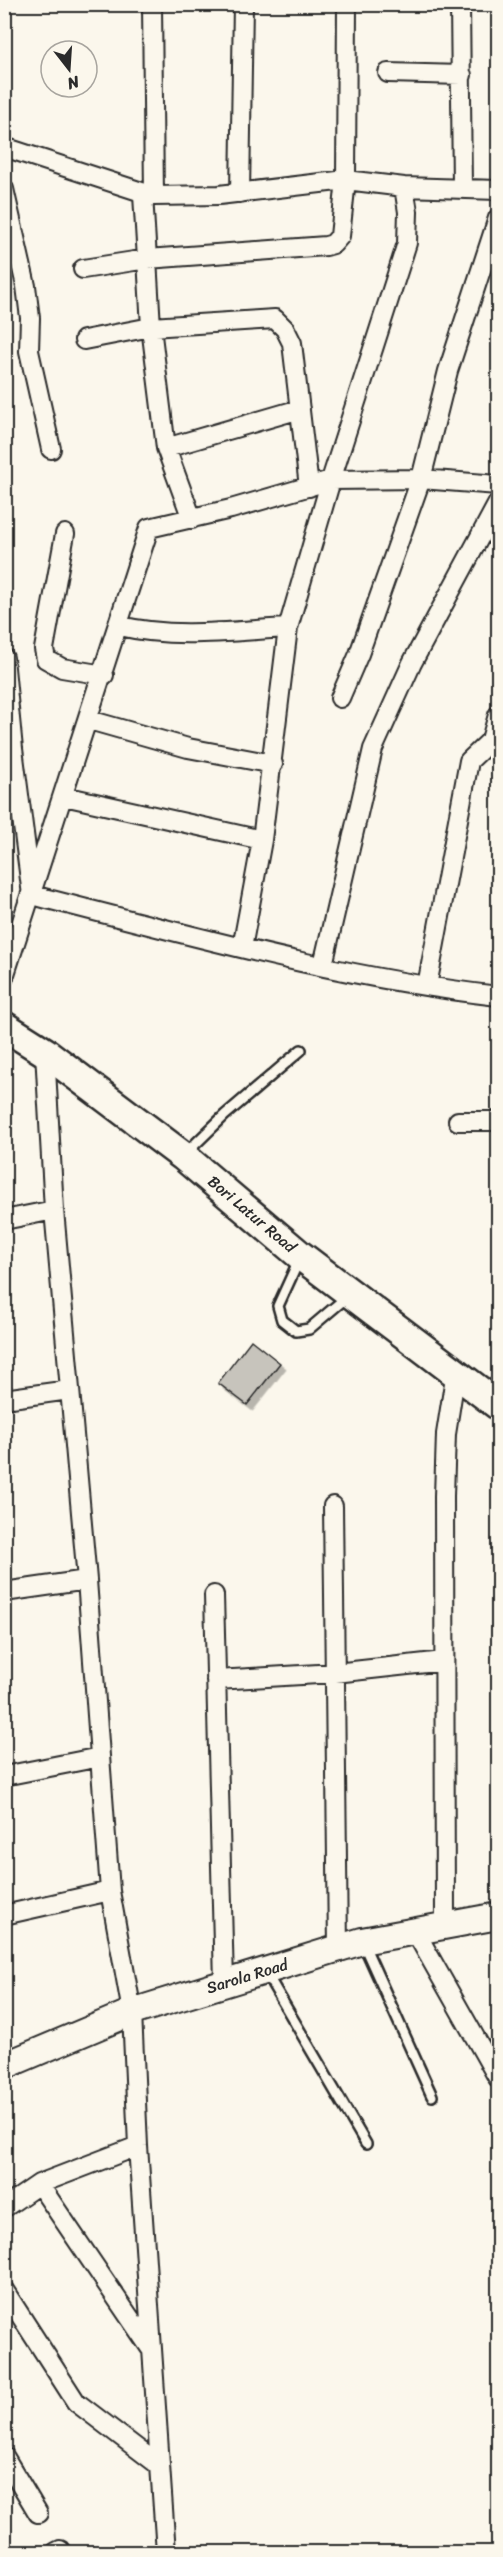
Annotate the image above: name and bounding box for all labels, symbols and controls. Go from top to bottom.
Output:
north arrow [39,39,99,99]
text: N [63,67,84,99]
street label: Bori Latur Road [201,1168,304,1261]
street label: Sarola Road [203,1949,293,2002]

